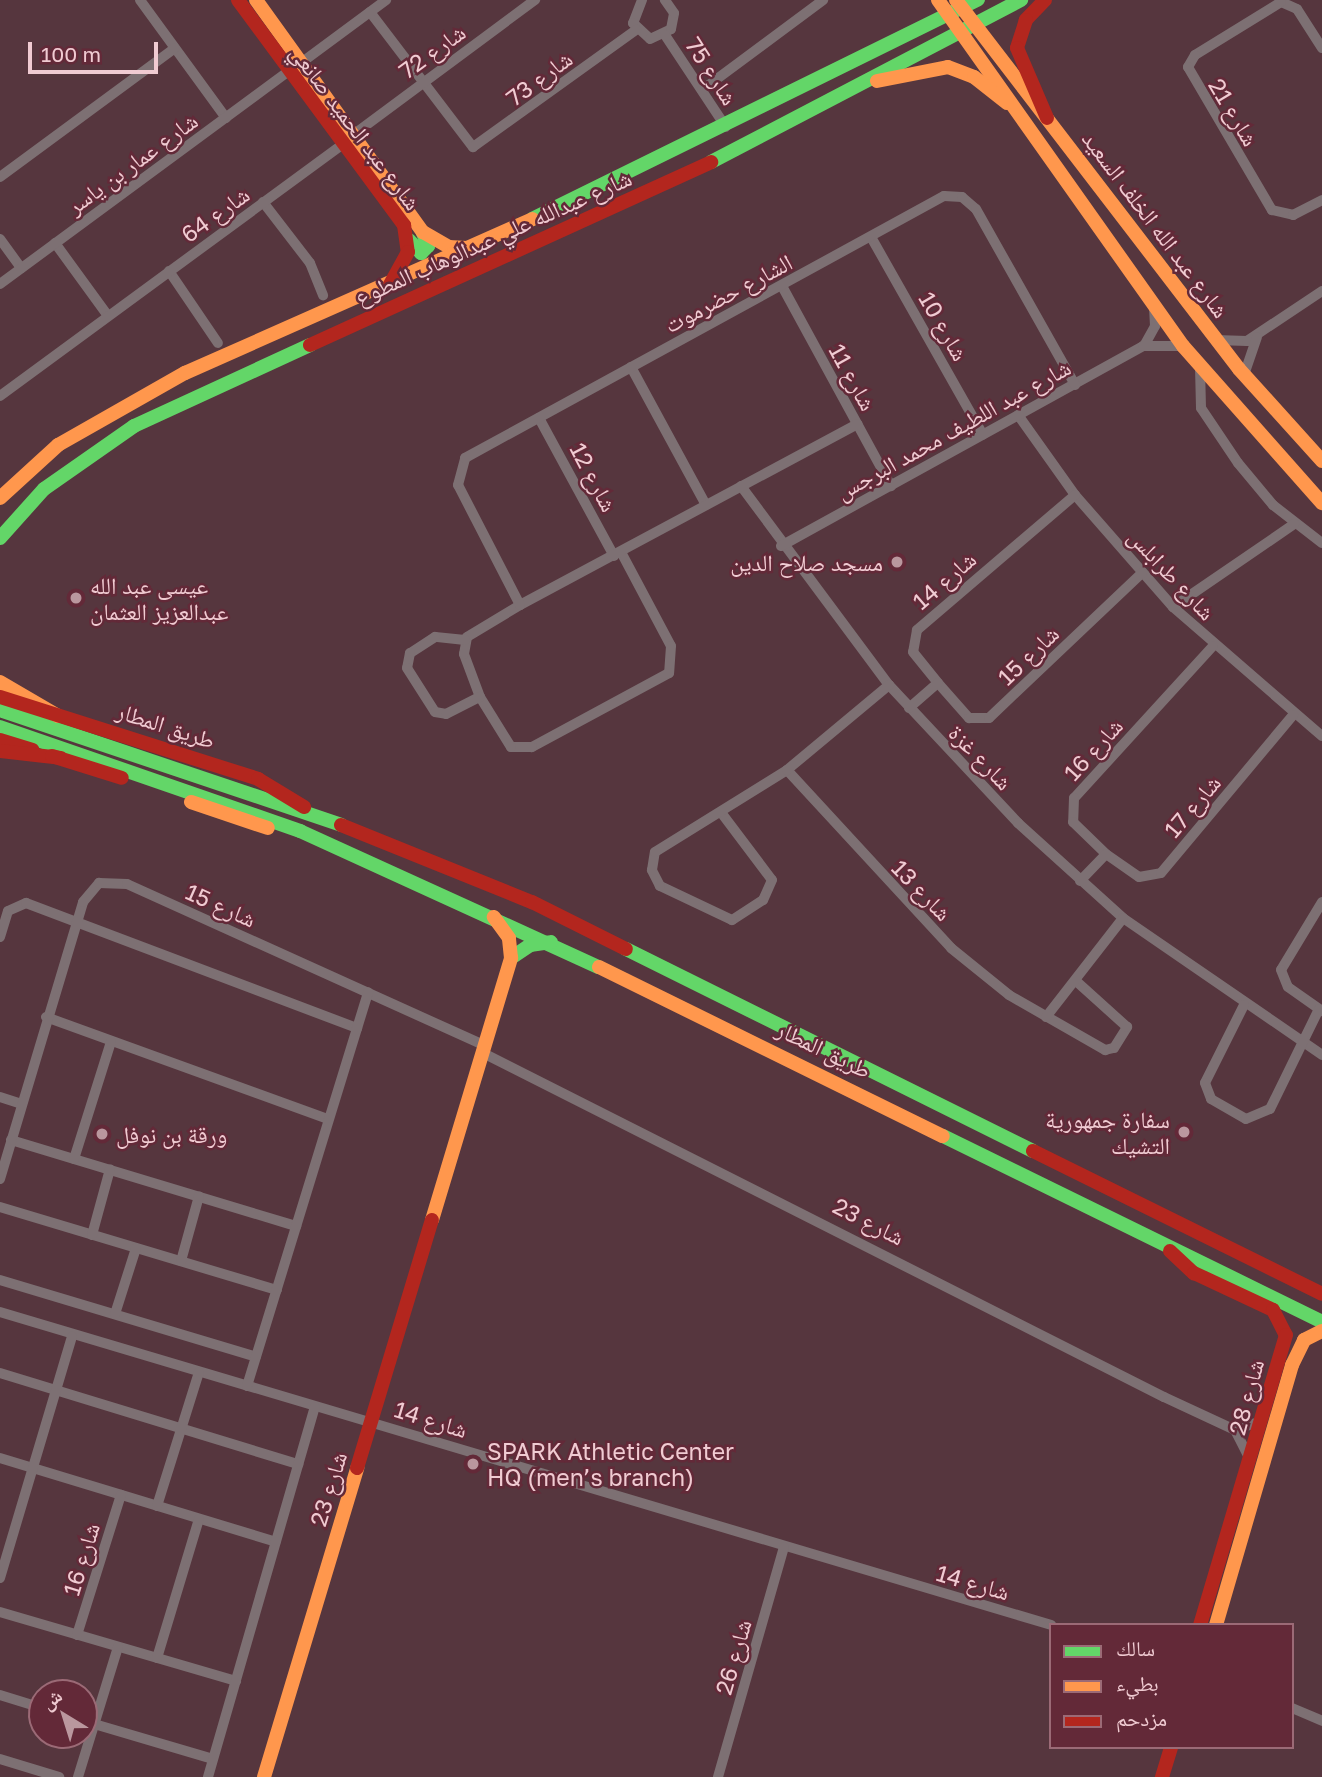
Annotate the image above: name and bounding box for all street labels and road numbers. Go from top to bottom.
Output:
street label: شارع 72 [394,18,470,84]
street label: شارع 75 [680,32,744,110]
street label: شارع عبد الحميد صانعي [285,39,427,215]
street label: شارع 73 [501,44,577,112]
street label: شارع 21 [1203,73,1265,151]
street label: شارع عمار بن ياسر [61,106,203,220]
street label: شارع عبد الله الخلف السعيد [1077,125,1235,323]
street label: شارع عبدالله علي عبدالوهاب المطوع [350,163,636,311]
street label: شارع 64 [176,180,254,248]
street label: الشارع حضرموت [659,248,797,338]
street label: شارع 10 [913,287,975,365]
street label: شارع 11 [824,339,882,415]
street label: شارع عبد اللطيف محمد البرجس [831,353,1075,505]
street label: شارع 12 [564,438,624,516]
street label: شارع طرابلس [1123,523,1221,625]
street label: شارع 14 [907,545,981,615]
street label: شارع 15 [992,619,1064,691]
street label: طريق المطار [113,696,219,754]
street label: شارع 16 [1058,712,1128,786]
street label: شارع غزة [943,719,1019,795]
street label: شارع 17 [1158,769,1226,843]
street label: شارع 13 [886,854,958,926]
street label: شارع 15 [182,877,260,933]
street label: طريق المطار [772,1014,876,1084]
street label: شارع 23 [829,1191,909,1251]
street label: شارع 28 [1223,1356,1269,1438]
street label: شارع 14 [391,1395,471,1443]
street label: شارع 23 [304,1448,352,1530]
street label: شارع 16 [57,1519,105,1599]
street label: شارع 14 [933,1558,1013,1606]
street label: شارع 26 [709,1616,757,1698]

